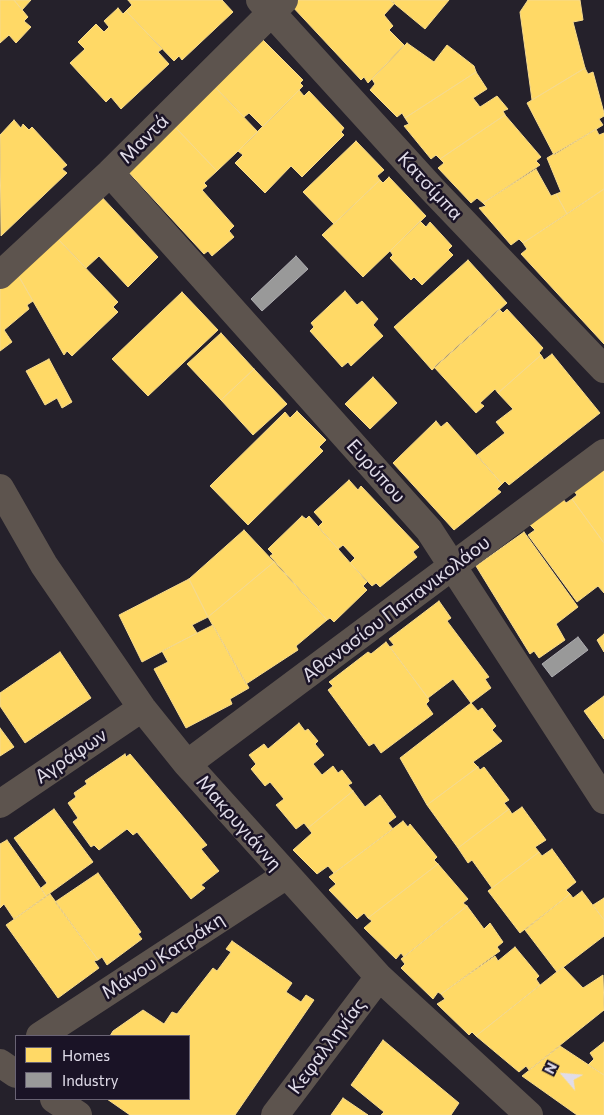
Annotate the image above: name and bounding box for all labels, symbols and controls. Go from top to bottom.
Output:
street label: Μαντά [115,110,173,168]
street label: Κατσίμπα [393,147,467,225]
street label: Ευρύπου [342,435,410,507]
street label: Αθανασίου Παπανικολάου [298,531,494,687]
street label: Αγράφων [31,724,111,788]
street label: Μακρυγιάννη [191,771,287,875]
street label: Μάνου Κατράκη [97,908,229,1004]
street label: Κεφαλληνίας [283,993,371,1099]
legend [15,1035,190,1100]
text: Homes [62,1046,110,1064]
north arrow [539,1050,589,1100]
text: N [540,1059,560,1076]
text: Industry [62,1071,119,1089]

